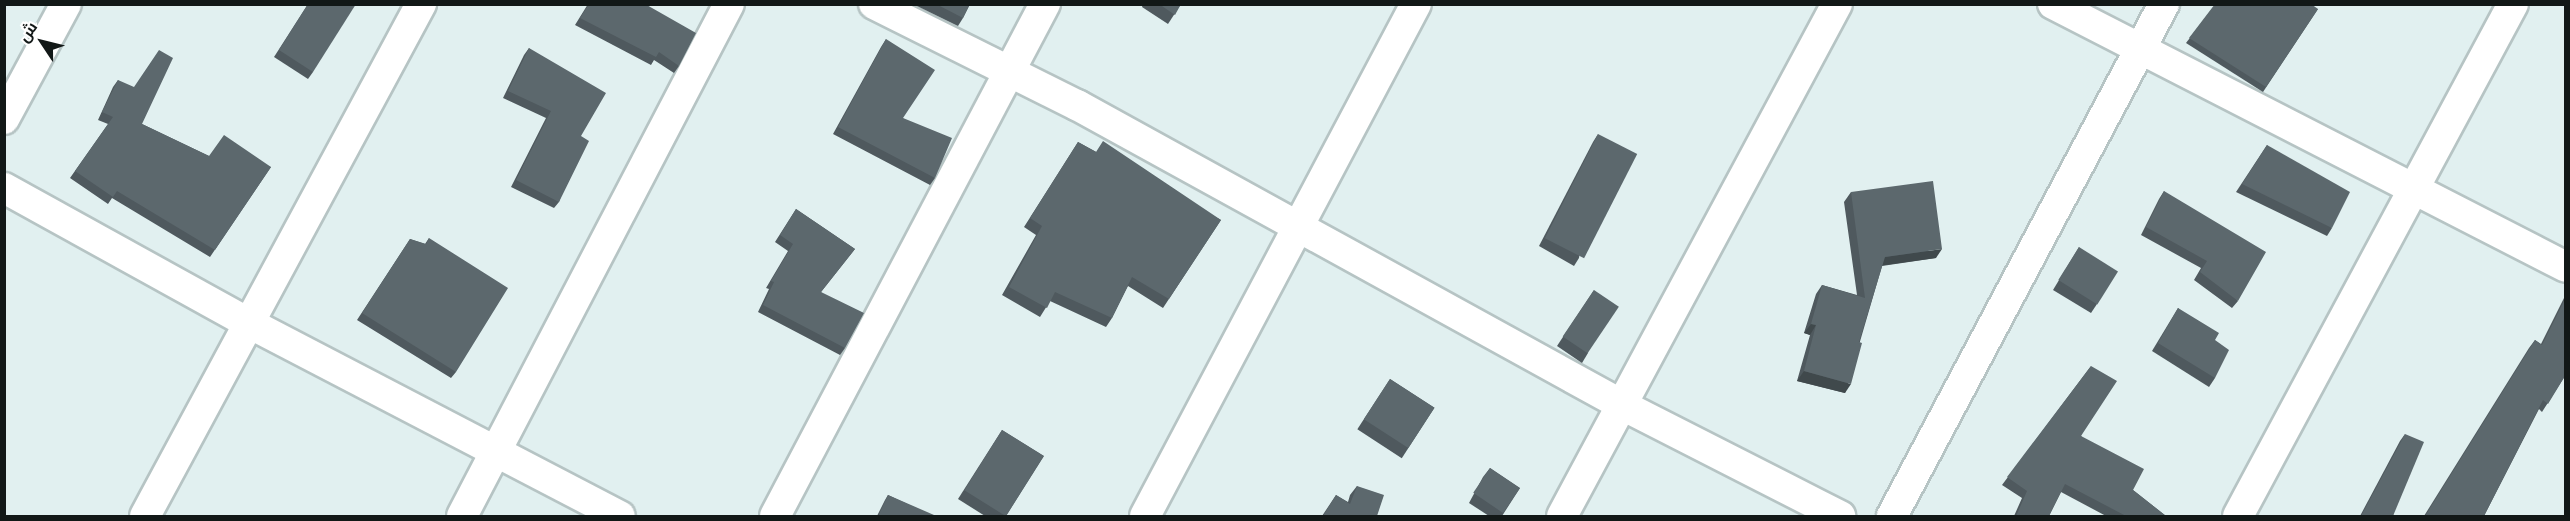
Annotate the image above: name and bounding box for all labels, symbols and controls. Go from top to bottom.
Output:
north arrow [12,12,72,72]
text: ش [13,18,41,46]

